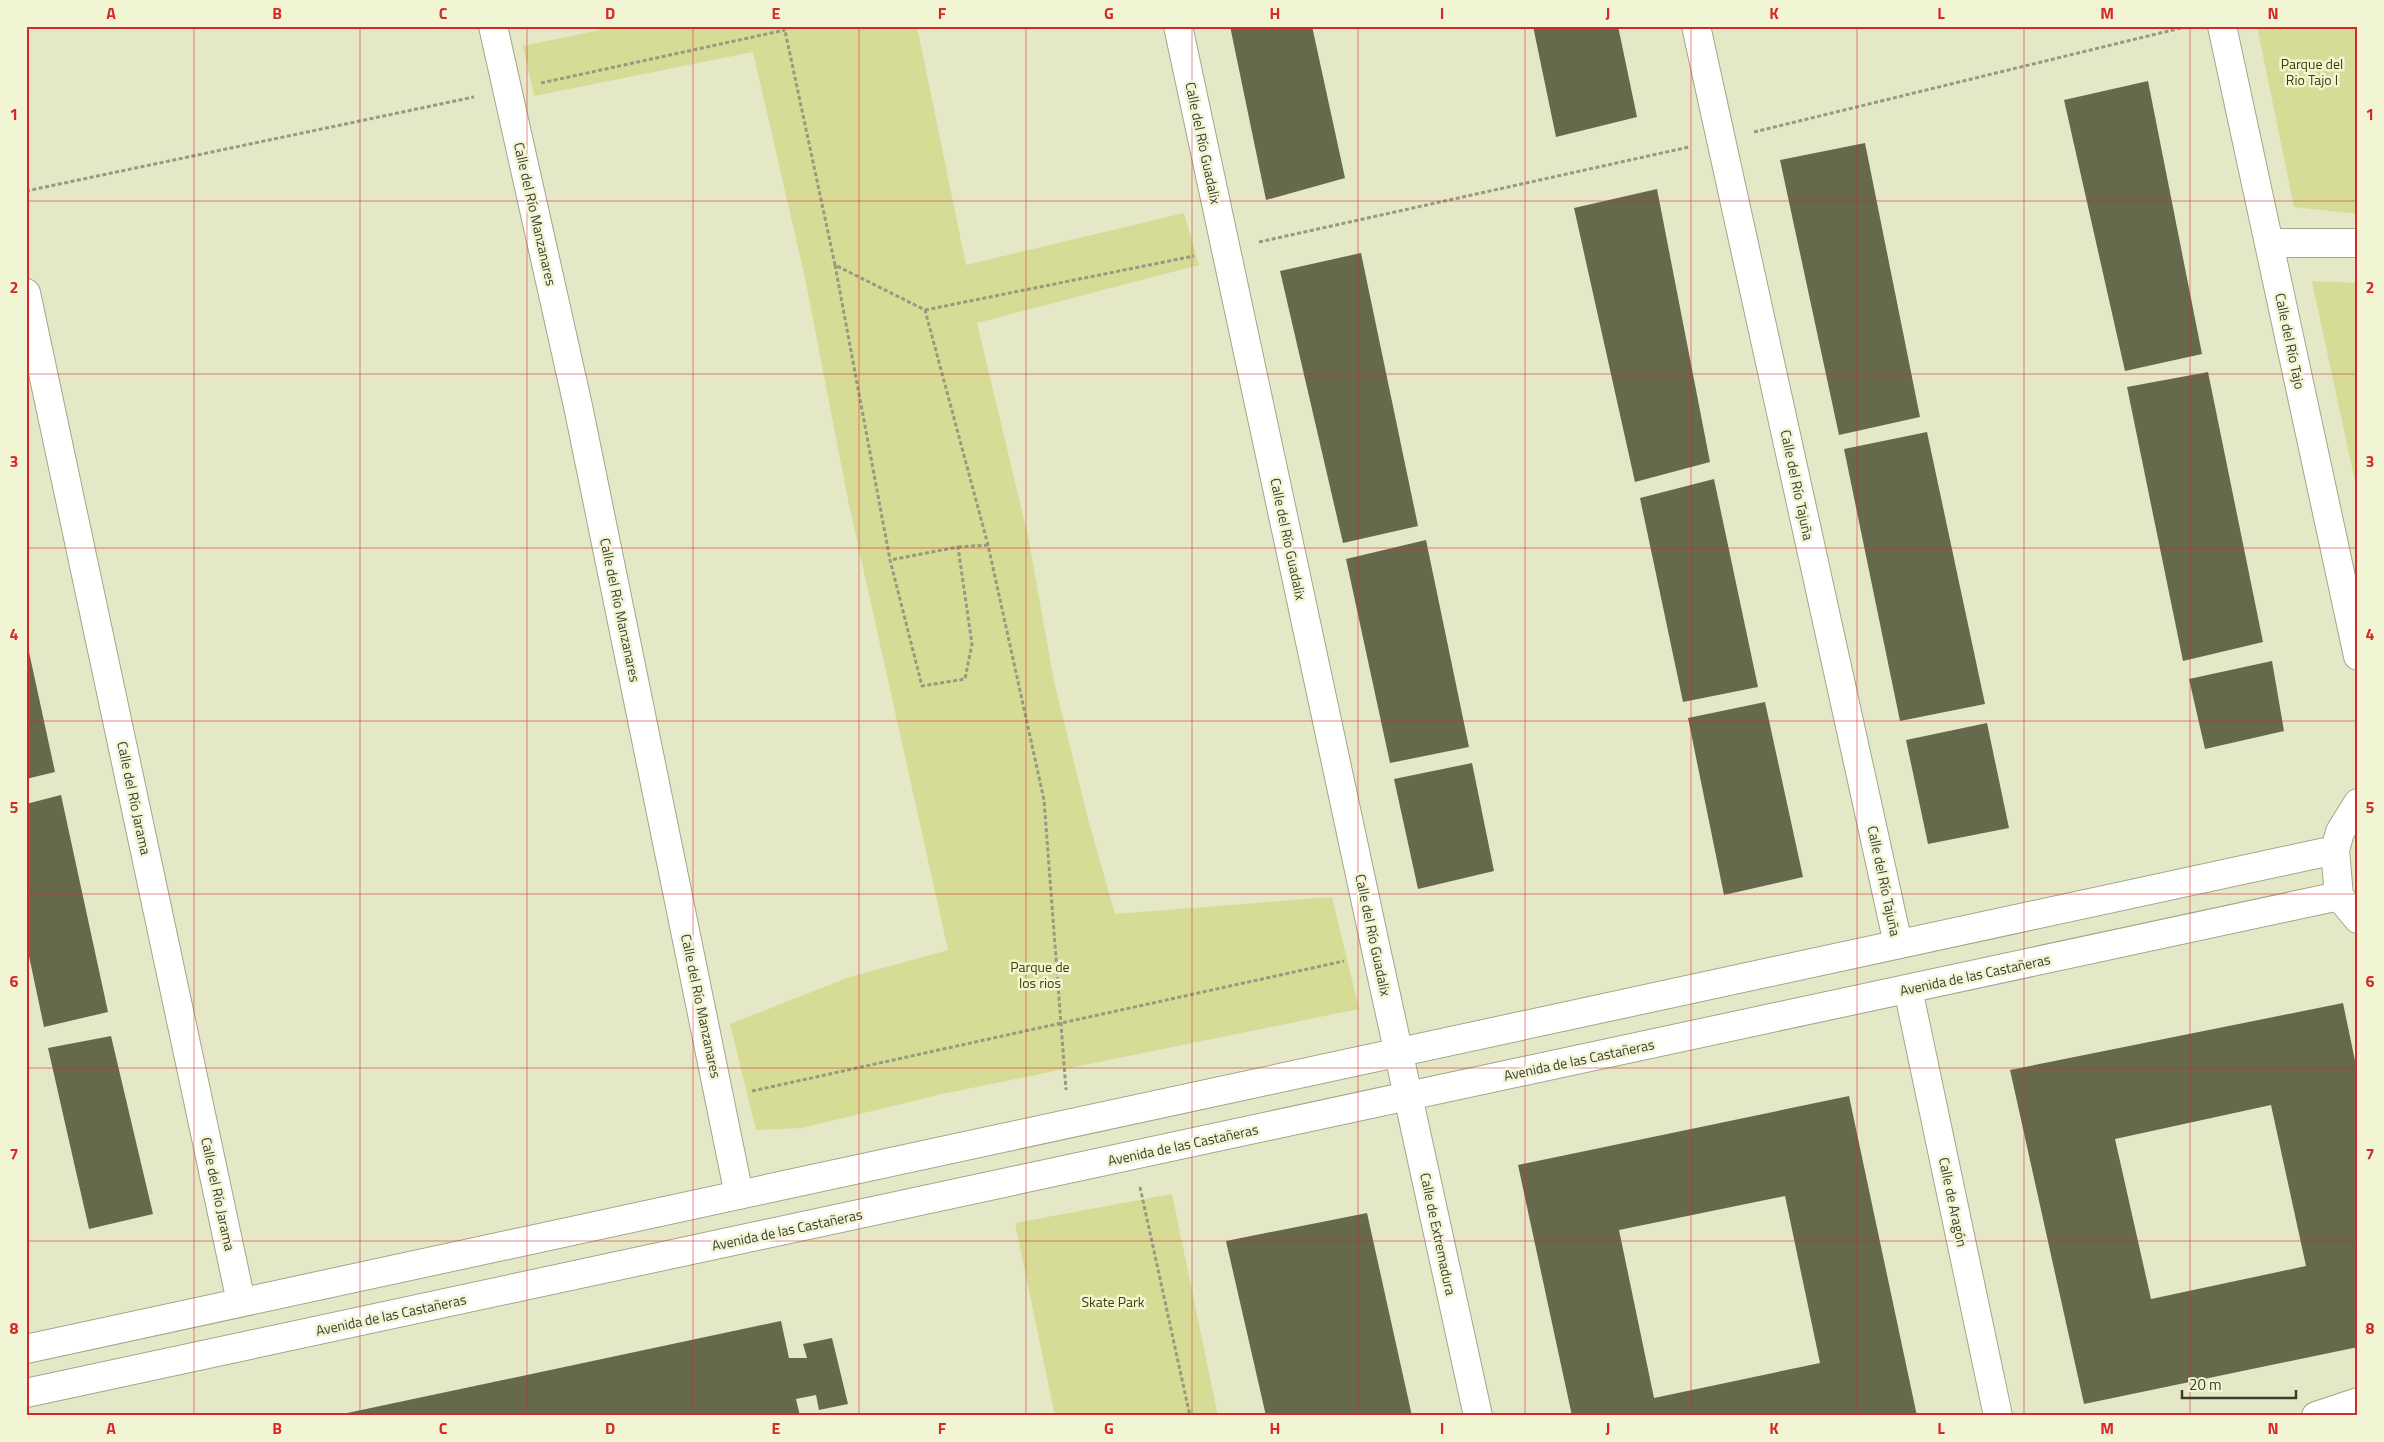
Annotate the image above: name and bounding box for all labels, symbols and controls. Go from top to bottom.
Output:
text: A [106,1,116,25]
text: B [272,1,282,25]
text: C [439,1,448,25]
text: D [605,1,615,25]
text: E [772,1,781,25]
text: F [938,1,947,25]
text: G [1104,1,1114,25]
text: H [1270,1,1280,25]
text: I [1440,1,1444,25]
text: J [1606,1,1610,25]
text: K [1769,1,1779,25]
text: L [1937,1,1945,25]
text: M [2100,1,2114,25]
text: N [2267,1,2279,25]
park label: Parque del Rio Tajo I [2281,53,2343,90]
street label: Calle del Río Guadalix [1180,80,1227,207]
text: 1 [10,102,18,126]
text: 1 [2366,102,2374,126]
street label: Calle del Río Manzanares [509,140,562,288]
text: 2 [10,275,18,299]
text: 2 [2366,275,2374,299]
street label: Calle del Río Tajo [2270,291,2311,391]
street label: Calle del Río Tajuña [1776,428,1819,542]
text: 3 [10,449,18,473]
text: 3 [2366,449,2374,473]
street label: Calle del Río Guadalix [1265,476,1312,603]
street label: Calle del Río Manzanares [595,536,646,684]
text: 4 [10,622,19,646]
text: 4 [2366,622,2375,646]
street label: Calle del Río Jarama [112,739,157,857]
text: 5 [10,795,19,819]
text: 5 [2366,795,2375,819]
street label: Calle del Río Tajuña [1863,824,1906,938]
street label: Calle del Río Guadalix [1350,872,1397,999]
street label: Calle del Río Manzanares [676,932,727,1080]
street label: Avenida de las Castañeras [1898,948,2052,1001]
park label: Parque de los rios [1010,956,1070,993]
text: 6 [10,969,19,993]
text: 6 [2366,969,2375,993]
street label: Avenida de las Castañeras [1502,1033,1656,1086]
street label: Avenida de las Castañeras [1106,1118,1260,1171]
street label: Calle del Río Jarama [196,1135,241,1253]
text: 7 [10,1142,18,1166]
text: 7 [2366,1142,2374,1166]
street label: Calle de Aragón [1934,1155,1973,1249]
street label: Calle de Extremadura [1415,1171,1462,1297]
street label: Avenida de las Castañeras [710,1203,864,1256]
street label: Avenida de las Castañeras [314,1288,468,1341]
park label: Skate Park [1081,1291,1145,1312]
text: 8 [10,1316,19,1340]
text: 8 [2366,1316,2375,1340]
scale bar [2182,1367,2295,1399]
text: 20 m [2189,1373,2222,1396]
text: A [106,1416,116,1440]
text: B [272,1416,282,1440]
text: C [439,1416,448,1440]
text: D [605,1416,615,1440]
text: E [772,1416,781,1440]
text: F [938,1416,947,1440]
text: G [1104,1416,1114,1440]
text: H [1270,1416,1280,1440]
text: I [1440,1416,1444,1440]
text: J [1606,1416,1610,1440]
text: K [1769,1416,1779,1440]
text: L [1937,1416,1945,1440]
text: M [2100,1416,2114,1440]
text: N [2267,1416,2279,1440]

